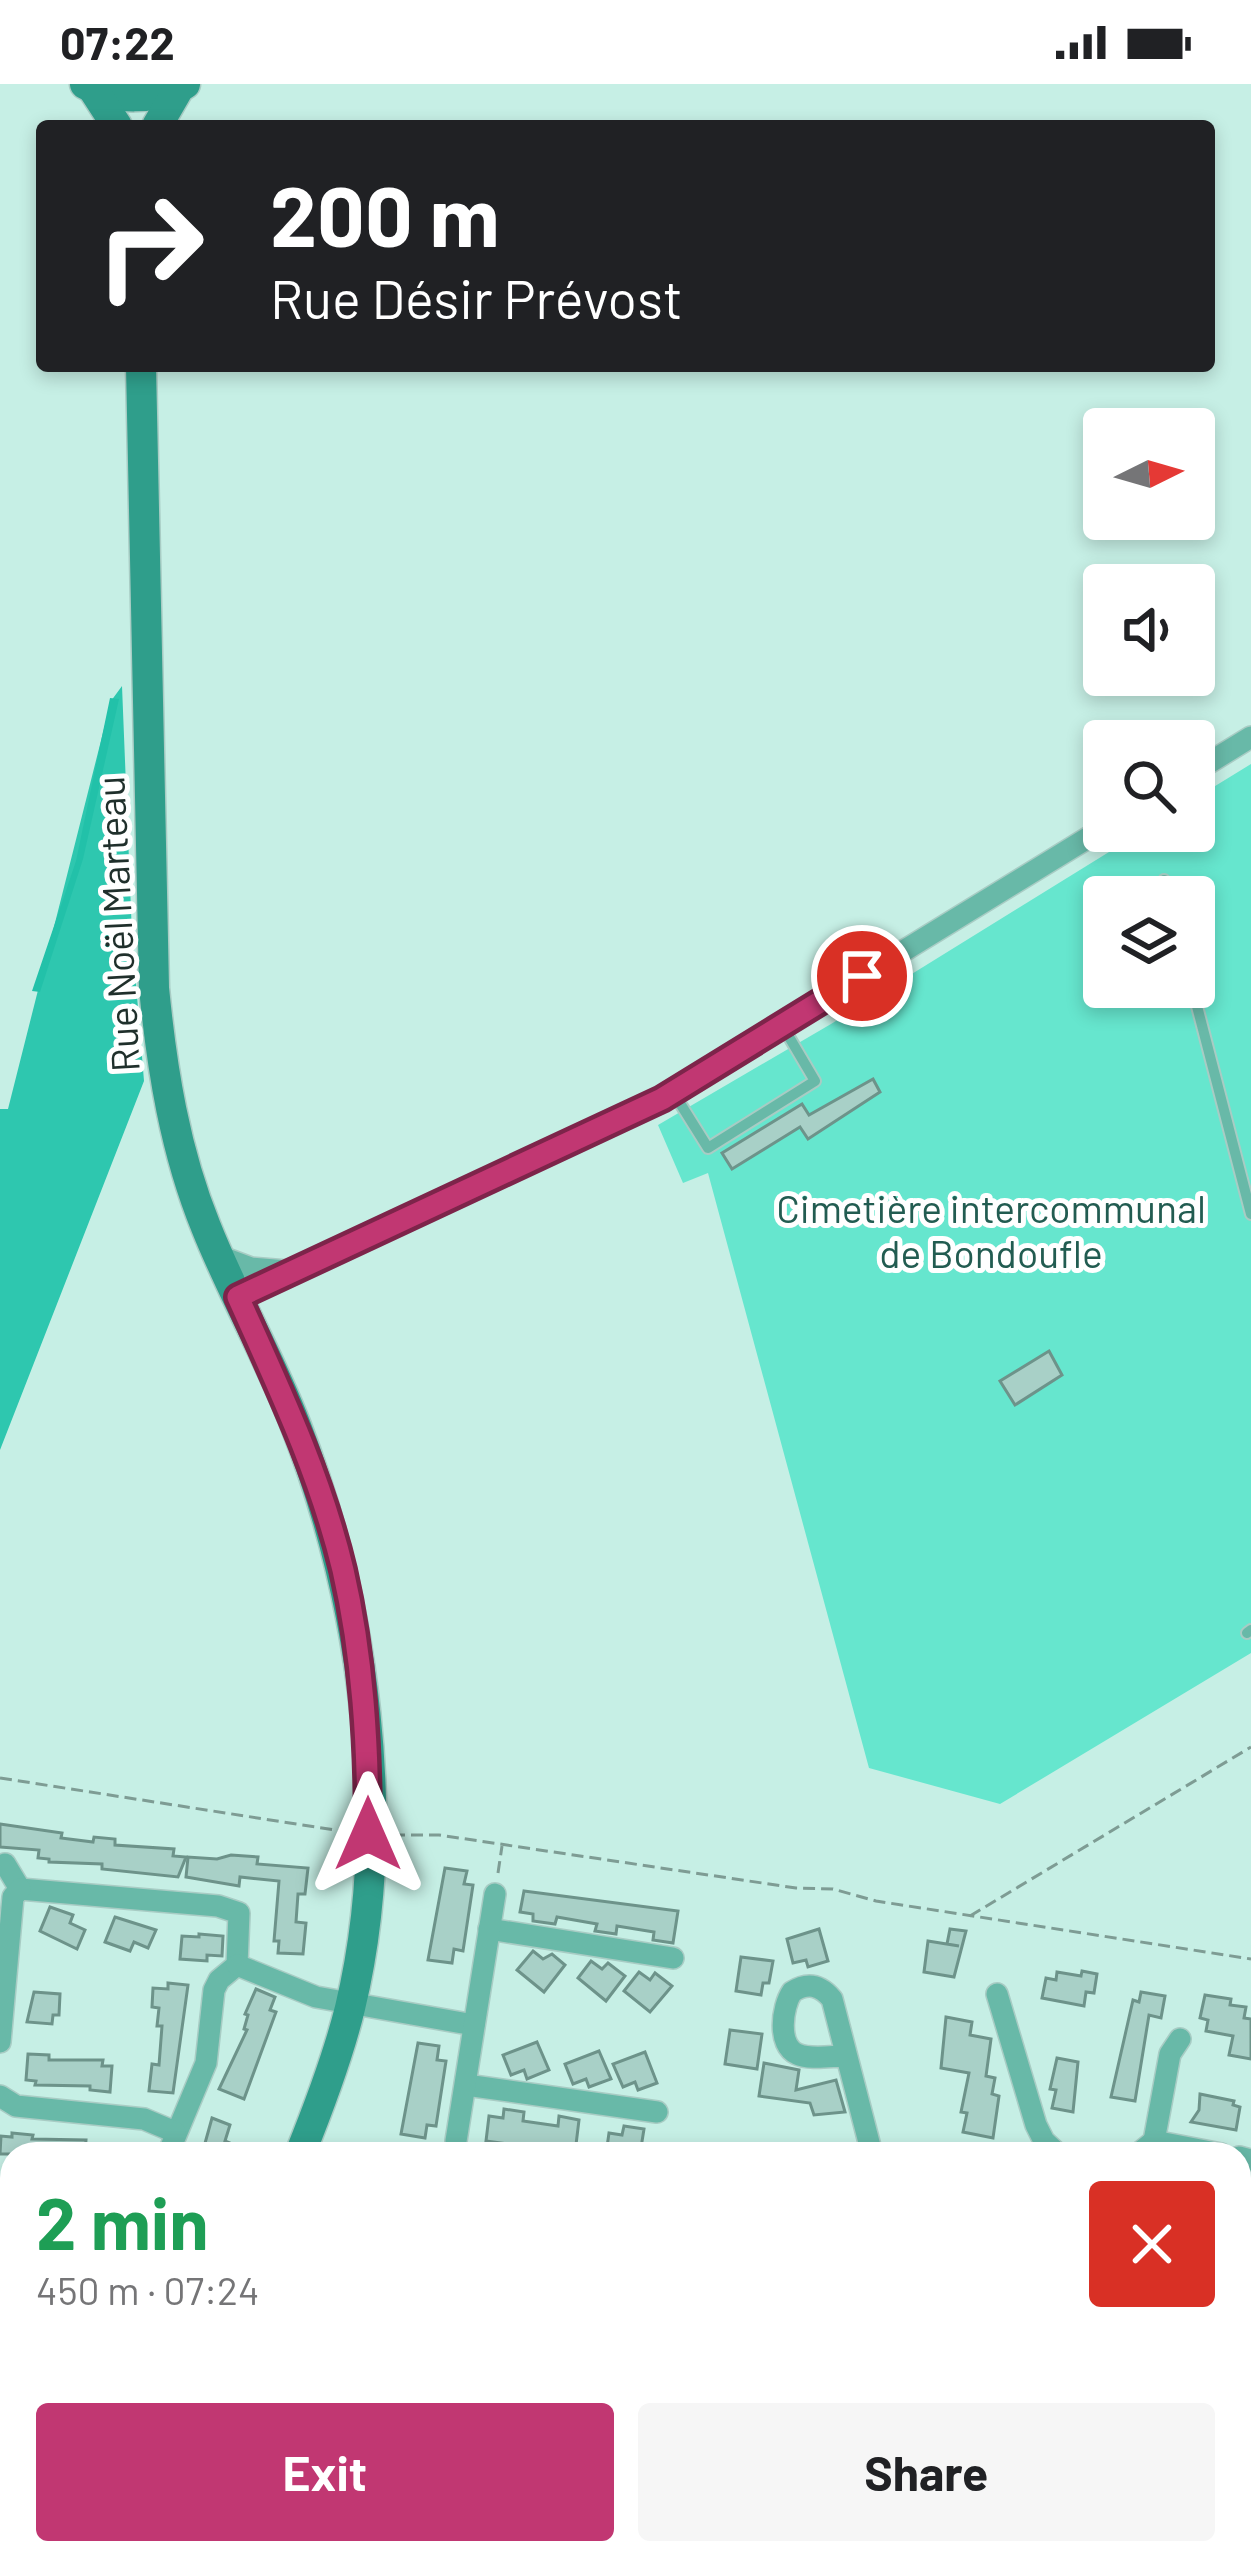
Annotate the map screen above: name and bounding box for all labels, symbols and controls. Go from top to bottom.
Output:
text: 07:22 [60,15,175,69]
text: 200 m [270,163,500,264]
icon: right [72,168,228,324]
text: Rue Désir Prévost [270,265,683,330]
north arrow [1083,408,1215,540]
map controls [1083,408,1215,1008]
button: sound [1083,564,1215,696]
button: search [1083,720,1215,852]
street label: Rue Noël Marteau [85,775,148,1073]
button: layers [1083,876,1215,1008]
pin [811,925,913,1027]
icon: arrive [829,943,895,1009]
park label: Cimetière intercommunal de Bondoufle [776,1184,1206,1276]
position arrow [305,1771,431,1897]
text: 2 min [36,2178,209,2264]
button: close [1089,2181,1215,2307]
text: 450 m · 07:24 [36,2266,260,2313]
button: Exit [36,2403,614,2541]
button: Share [638,2403,1215,2541]

